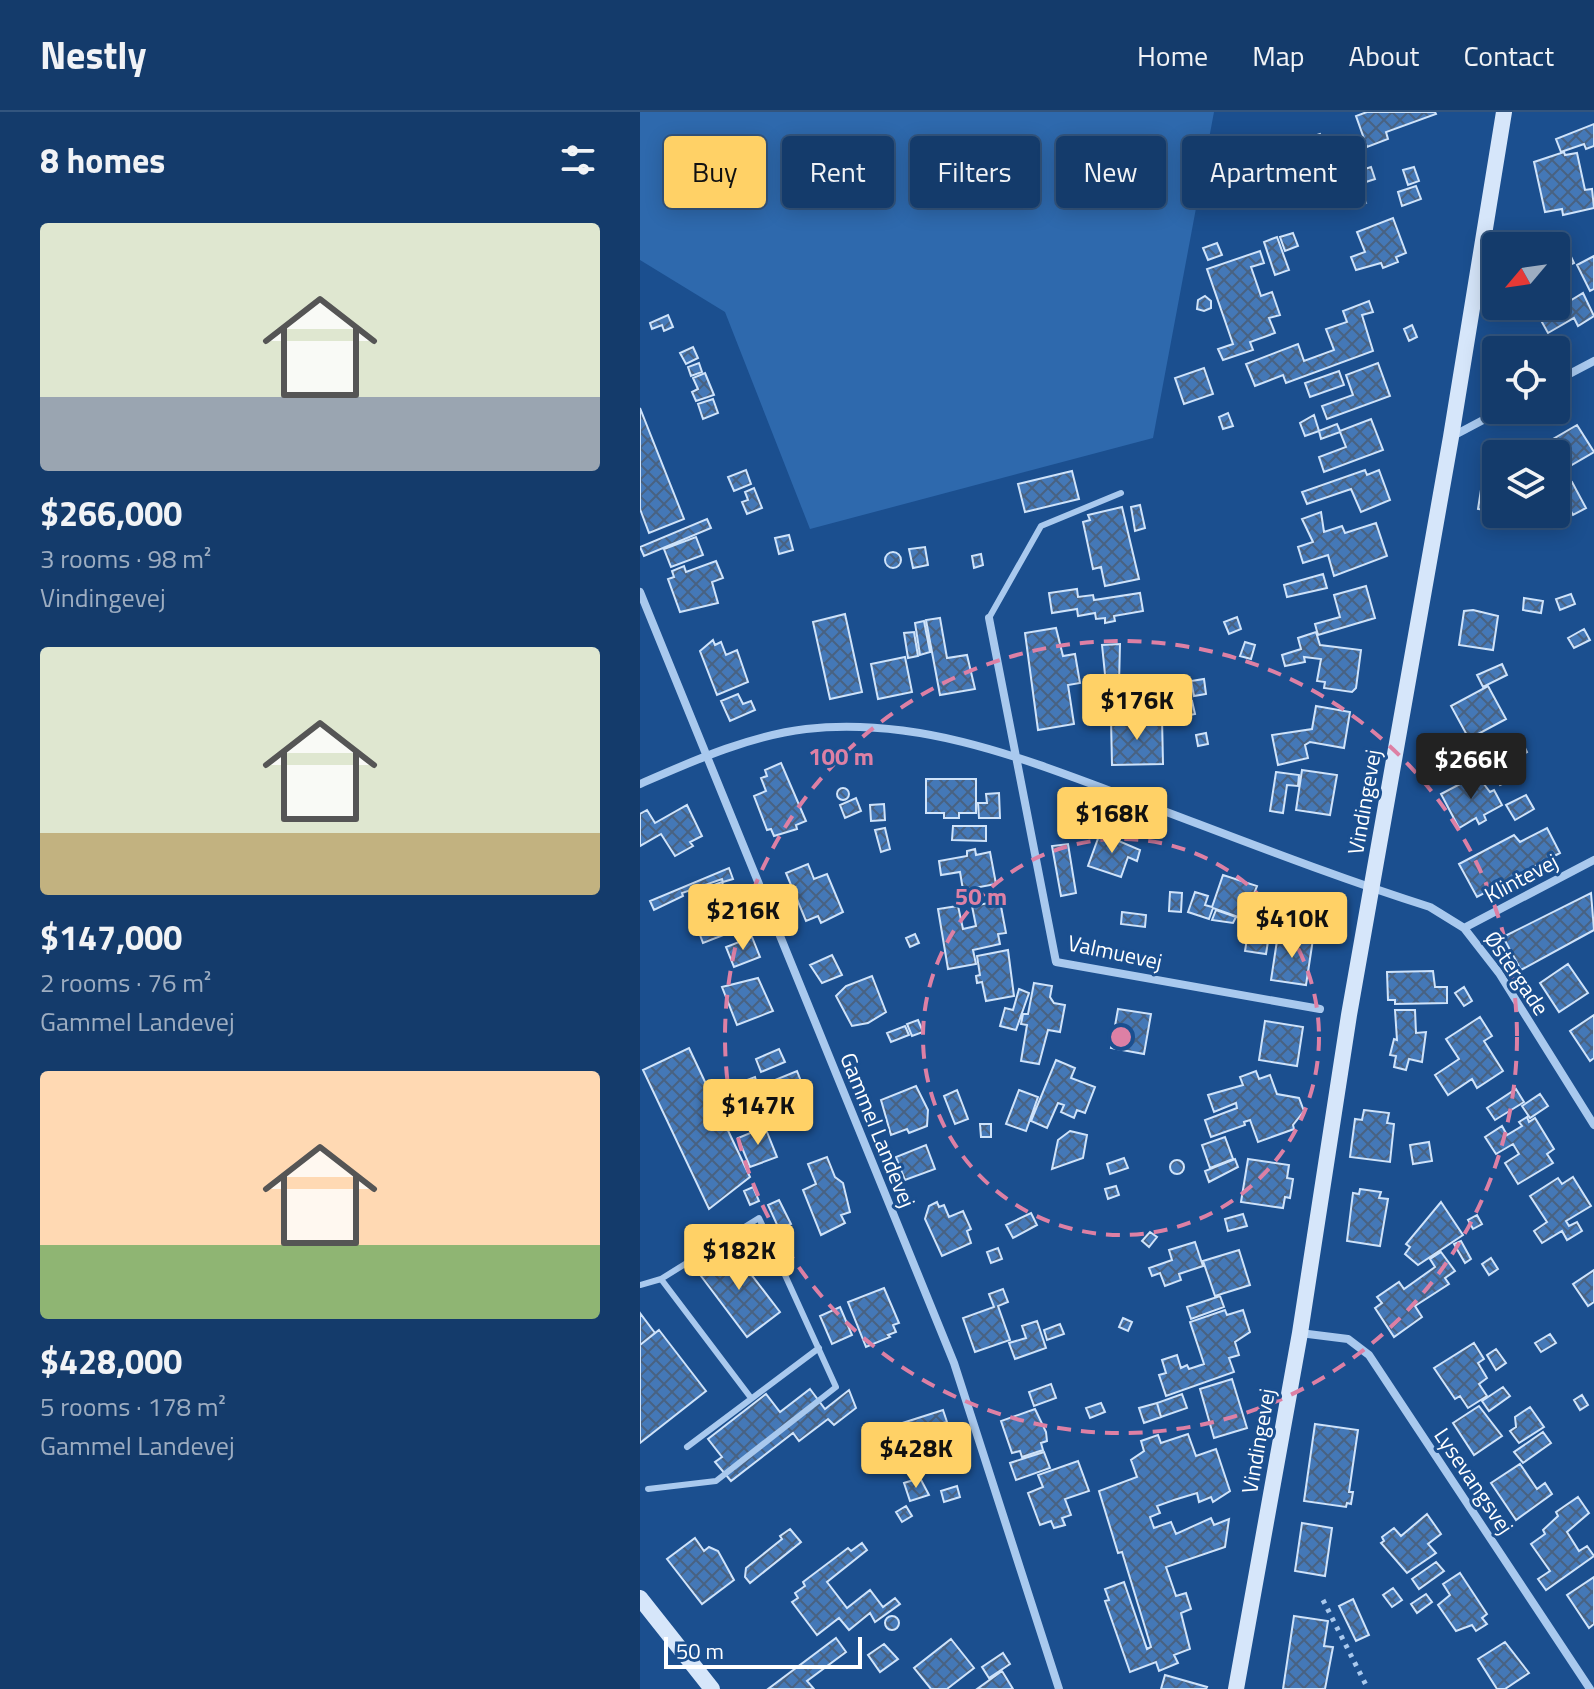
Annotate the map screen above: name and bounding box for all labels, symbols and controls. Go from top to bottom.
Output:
text: Nestly [40,26,147,84]
text: Home [1137,34,1208,77]
text: Map [1252,34,1305,77]
text: About [1349,34,1419,77]
text: Contact [1463,34,1554,77]
text: 8 homes [40,134,165,186]
chip: Buy [664,136,766,208]
chip: Rent [782,136,894,208]
chip: Filters [910,136,1040,208]
chip: New [1056,136,1166,208]
chip: Apartment [1182,136,1365,208]
icon: filters [556,138,600,182]
north arrow [1482,232,1570,320]
map controls [1482,232,1570,528]
icon: home [248,275,392,419]
button: locate [1482,336,1570,424]
button: layers [1482,440,1570,528]
text: $266,000 [40,487,182,539]
text: 3 rooms · 98 m² [40,539,211,578]
text: Vindingevej [40,578,166,617]
pin: $176K [1081,674,1193,742]
text: $176K [1100,680,1174,719]
icon: home [248,699,392,843]
pin: $266K [1415,733,1527,801]
text: 100 m [808,738,874,774]
text: $266K [1434,739,1508,778]
street label: Vindingevej [1338,747,1390,857]
pin: $168K [1056,787,1168,855]
text: $168K [1075,793,1149,832]
street label: Klintevej [1478,844,1564,912]
text: 50 m [955,878,1007,914]
pin: $216K [687,884,799,952]
text: $216K [706,890,780,929]
pin: $410K [1236,892,1348,960]
text: $410K [1255,898,1329,937]
text: $147,000 [40,911,182,963]
street label: Østergade [1476,924,1558,1022]
street label: Valmuevej [1065,925,1165,979]
text: 2 rooms · 76 m² [40,963,211,1002]
text: Gammel Landevej [40,1002,235,1041]
centre of rings [1107,1023,1135,1051]
street label: Gammel Landevej [831,1047,925,1213]
pin: $147K [702,1079,814,1147]
text: $147K [721,1085,795,1124]
icon: home [248,1123,392,1267]
pin: $182K [683,1224,795,1292]
text: $182K [702,1230,776,1269]
text: $428,000 [40,1335,182,1387]
street label: Vindingevej [1232,1386,1284,1496]
text: 5 rooms · 178 m² [40,1387,226,1426]
street label: Lysevangsvej [1426,1421,1522,1541]
pin: $428K [860,1422,972,1490]
text: Gammel Landevej [40,1426,235,1465]
text: $428K [879,1428,953,1467]
scale bar [664,1633,862,1669]
text: 50 m [676,1634,724,1668]

